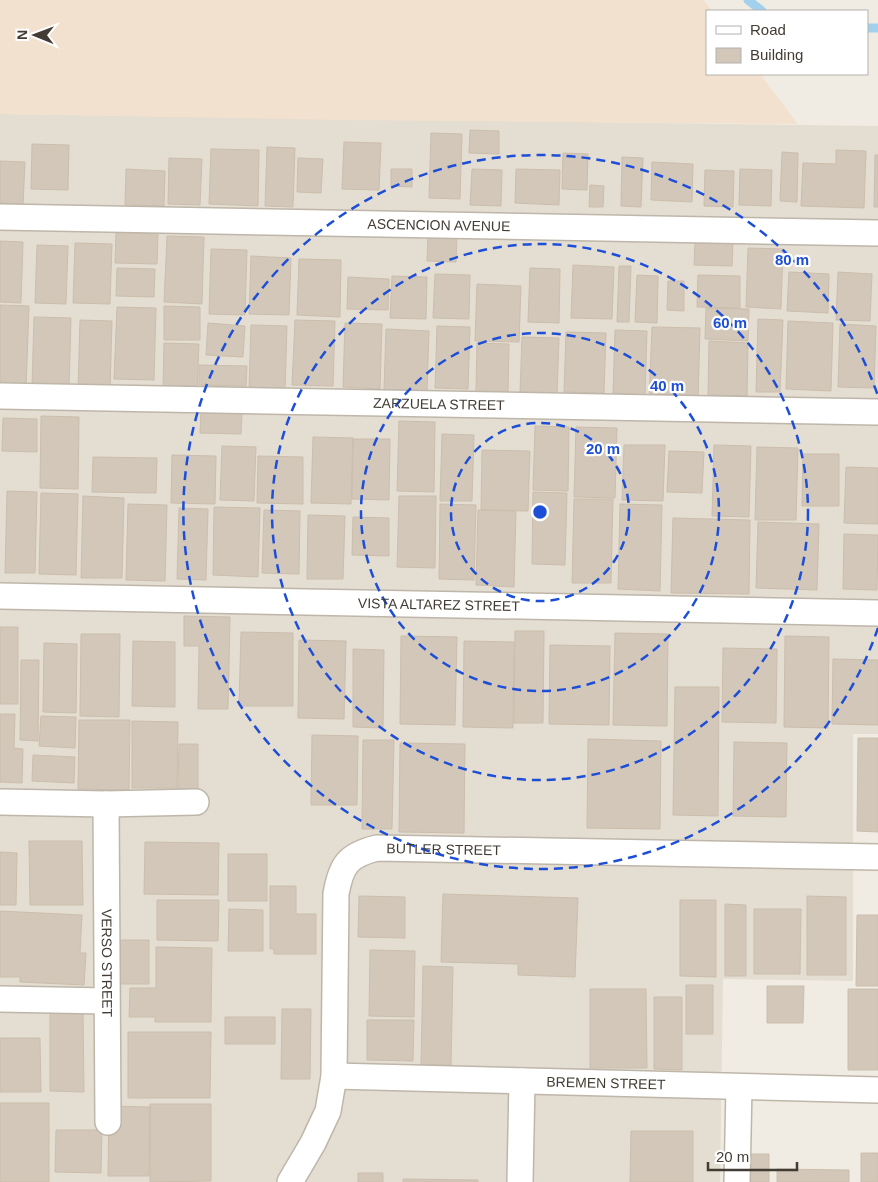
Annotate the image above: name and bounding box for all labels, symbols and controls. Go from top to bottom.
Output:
north arrow [10,10,60,60]
legend [706,10,868,75]
text: Road [750,21,786,38]
text: N [14,30,30,40]
text: Building [750,46,803,63]
street label: ASCENCION AVENUE [367,216,511,234]
text: 80 m [775,251,809,268]
text: 60 m [713,314,747,331]
text: 40 m [650,377,684,394]
street label: ZARZUELA STREET [373,395,505,413]
text: 20 m [586,440,620,457]
centre of rings [531,503,549,521]
street label: VISTA ALTAREZ STREET [358,595,520,614]
street label: BUTLER STREET [386,840,501,858]
street label: VERSO STREET [99,909,115,1018]
street label: BREMEN STREET [546,1073,666,1093]
scale bar [708,1140,797,1172]
text: 20 m [716,1148,749,1165]

